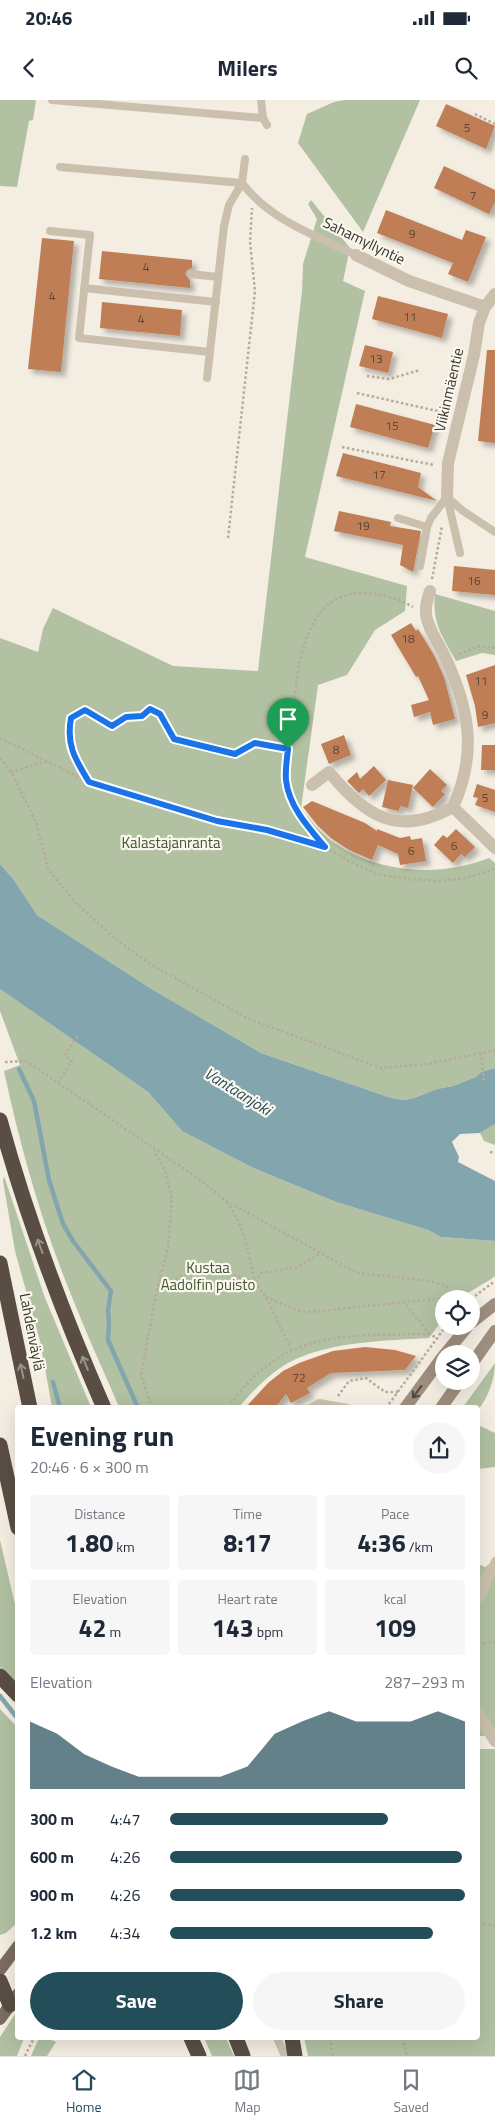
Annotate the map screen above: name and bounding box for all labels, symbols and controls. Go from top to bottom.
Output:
text: 20:46 [25,3,72,32]
text: Milers [217,51,278,85]
icon: back [15,54,43,82]
icon: search [452,54,480,82]
house number: 5 [464,118,471,137]
house number: 7 [470,186,476,205]
street label: Sahamyllyntie [319,211,409,270]
house number: 9 [409,224,416,243]
house number: 4 [143,257,150,276]
house number: 4 [49,286,56,305]
house number: 11 [403,307,417,326]
house number: 4 [138,309,145,328]
street label: Viikinmäentie [428,346,469,434]
house number: 13 [369,349,383,368]
house number: 15 [385,416,399,435]
house number: 17 [372,465,386,484]
house number: 19 [356,516,370,535]
house number: 16 [467,571,481,590]
house number: 18 [401,629,415,648]
house number: 11 [474,671,488,690]
pin [267,698,309,749]
icon: arrive [274,705,302,733]
house number: 9 [482,705,489,724]
house number: 8 [333,740,340,759]
house number: 5 [482,788,489,807]
park label: Kalastajanranta [121,831,221,854]
house number: 6 [451,836,458,855]
house number: 6 [408,841,415,860]
water label: Vantaanjoki [200,1061,278,1122]
one-way arrow [35,1239,44,1254]
park label: Kustaa Aadolfin puisto [161,1256,255,1296]
map controls [435,1290,480,1390]
button: locate [435,1290,480,1335]
street label: Lahdenväylä [14,1291,51,1373]
button: layers [435,1345,480,1390]
one-way arrow [80,1356,90,1371]
one-way arrow [17,1363,26,1379]
house number: 72 [292,1368,306,1387]
one-way arrow [411,1385,422,1398]
text: Evening run [30,1414,174,1457]
button: share [413,1422,465,1474]
text: 20:46 · 6 × 300 m [30,1455,149,1479]
text: Distance [74,1503,125,1524]
text: Time [233,1503,262,1524]
text: Pace [381,1503,409,1524]
text: 1.80 [65,1524,113,1562]
text: 8:17 [223,1524,272,1562]
text: 4:36 [357,1524,406,1562]
text: km [113,1536,135,1557]
text: /km [406,1536,433,1557]
text: Elevation [73,1588,127,1609]
text: Heart rate [217,1588,278,1609]
text: kcal [384,1588,407,1609]
text: 42 [78,1609,106,1647]
text: 143 [212,1609,254,1647]
text: 109 [374,1609,416,1647]
text: m [106,1621,121,1642]
text: bpm [254,1621,283,1642]
text: Elevation [30,1670,92,1694]
text: 287–293 m [384,1670,465,1694]
text: 300 m [30,1807,74,1831]
text: 4:47 [110,1807,140,1831]
text: 600 m [30,1845,74,1869]
text: 4:26 [110,1845,140,1869]
text: 900 m [30,1883,74,1907]
text: 4:26 [110,1883,140,1907]
text: 1.2 km [30,1921,77,1945]
text: 4:34 [110,1921,140,1945]
button: Save [30,1972,243,2030]
button: Share [253,1972,465,2030]
tab: Home [66,2066,102,2117]
tab: Map [233,2066,261,2117]
tab: Saved [393,2066,429,2117]

